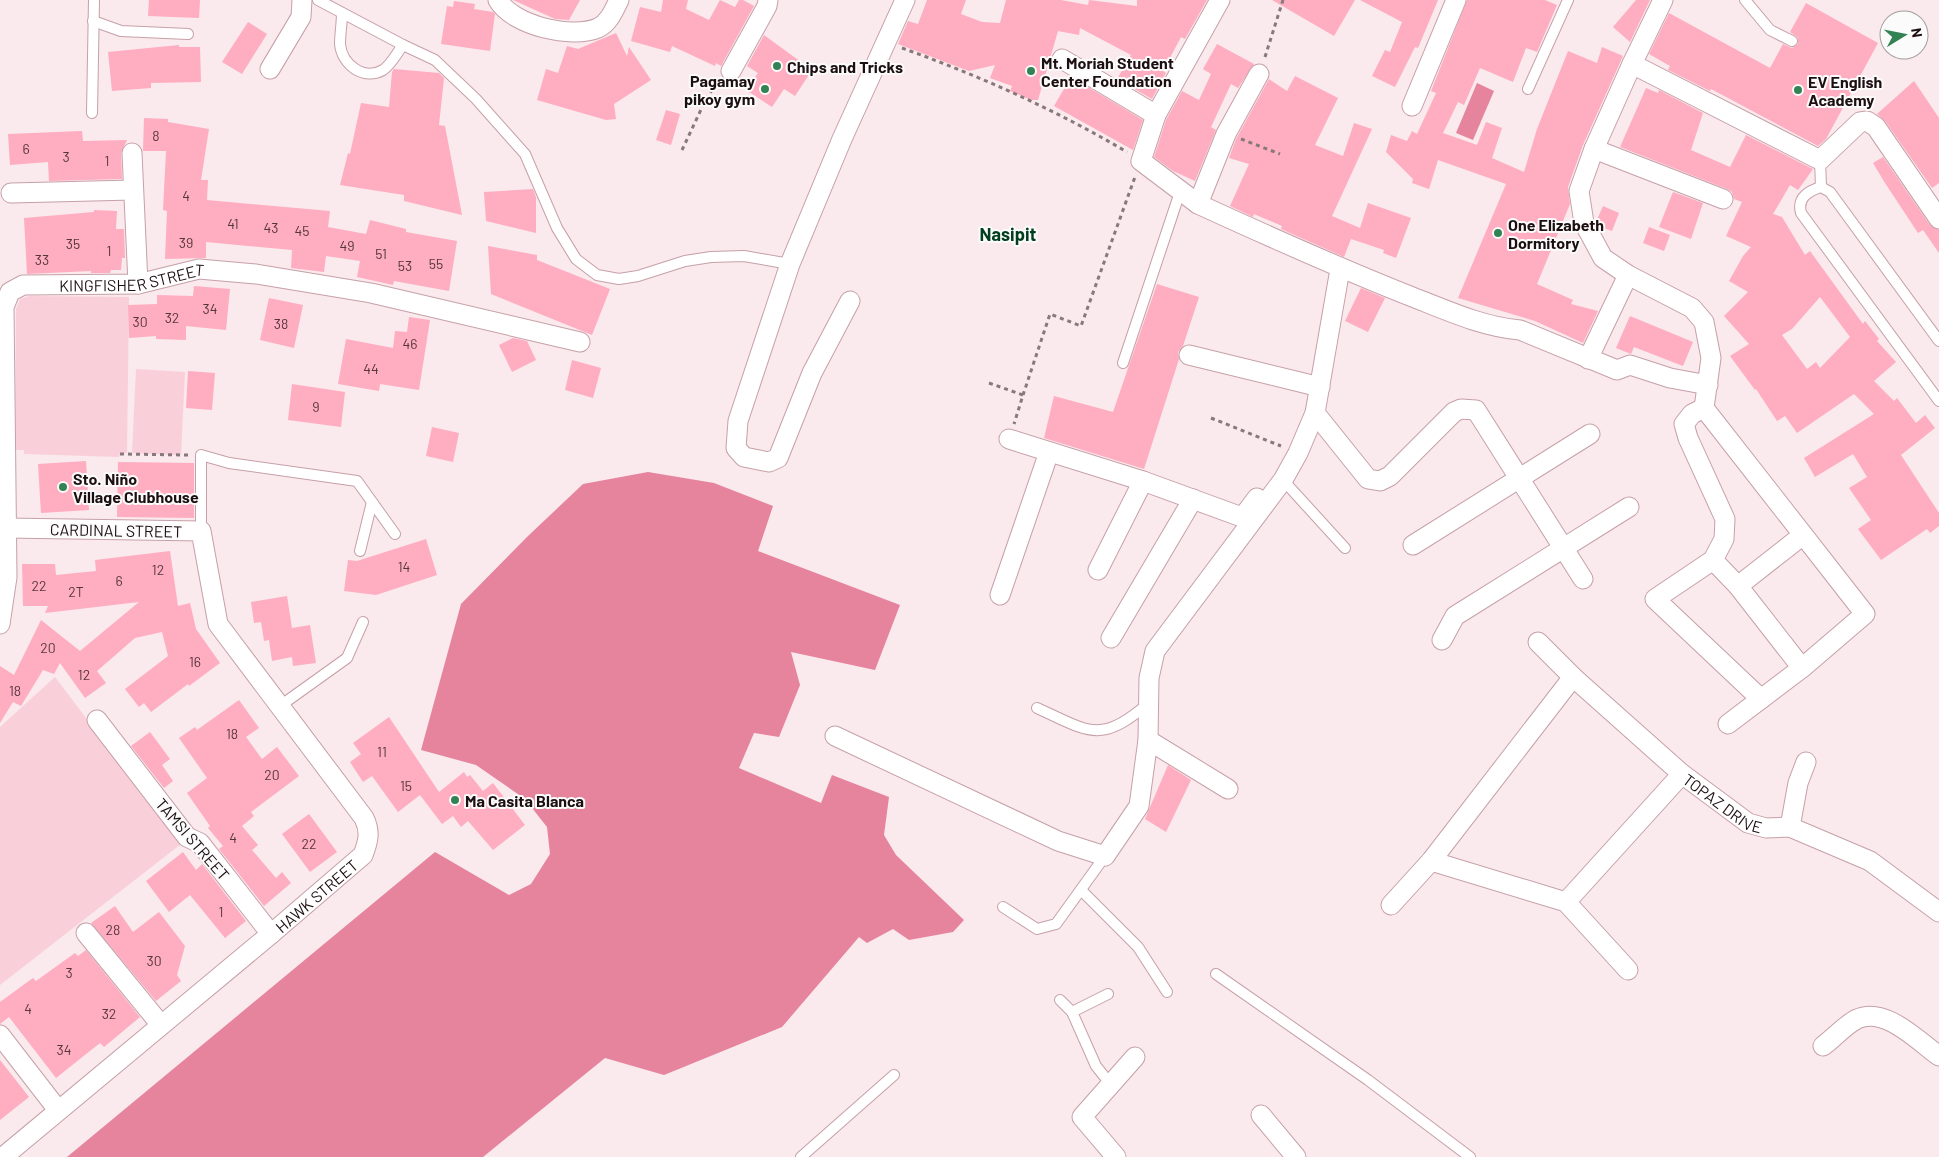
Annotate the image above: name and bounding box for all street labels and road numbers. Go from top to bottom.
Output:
street label: KINGFISHER STREET [59,259,205,294]
street label: CARDINAL STREET [50,519,182,541]
street label: TOPAZ DRIVE [1680,769,1765,836]
street label: TAMSI STREET [152,794,234,884]
street label: HAWK STREET [271,855,361,936]

